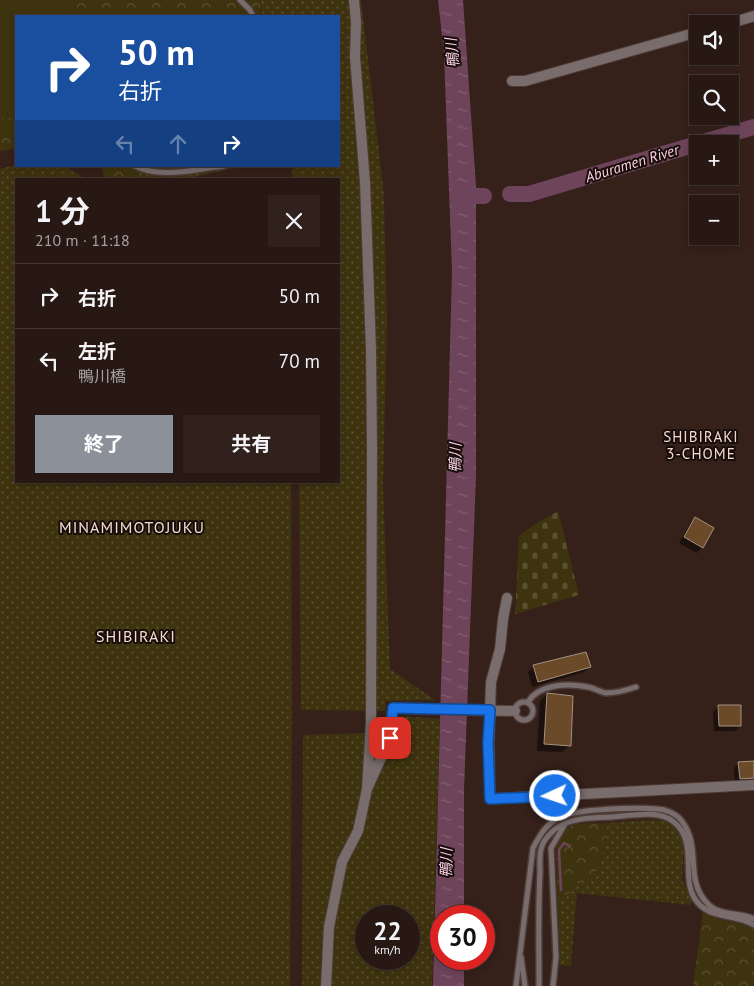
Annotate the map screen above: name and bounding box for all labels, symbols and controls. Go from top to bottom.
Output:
map controls [689,15,739,245]
button: sound [689,15,739,65]
text: 50 m [118,29,195,75]
icon: right [35,35,100,100]
water label: 鴨川 [441,35,463,69]
button: search [689,75,739,125]
text: 右折 [118,77,162,105]
icon: left [111,130,139,158]
icon: ahead [164,130,192,158]
icon: right [217,130,245,158]
button: + [689,135,739,185]
water label: Aburamen River [582,139,682,187]
text: 1 分 [35,191,90,230]
button: close [268,195,320,247]
button: − [689,195,739,245]
text: 210 m · 11:18 [35,230,130,250]
icon: right [35,282,63,310]
text: 50 m [279,284,320,308]
text: 右折 [78,286,116,310]
text: 左折 [78,339,116,363]
icon: left [35,347,63,375]
text: 70 m [279,349,320,373]
text: 鴨川橋 [78,366,126,386]
button: 終了 [35,415,173,473]
button: 共有 [183,415,320,473]
district label: SHIBIRAKI 3-CHOME [663,427,739,463]
water label: 鴨川 [445,441,465,473]
district label: MINAMIMOTOJUKU [59,517,205,537]
district label: SHIBIRAKI [96,626,176,646]
pin [369,717,411,759]
icon: arrive [376,724,404,752]
position arrow [528,769,580,821]
water label: 鴨川 [436,846,456,878]
speed limit sign: 30 [430,905,495,970]
text: 22 [373,915,402,947]
text: km/h [374,942,401,957]

